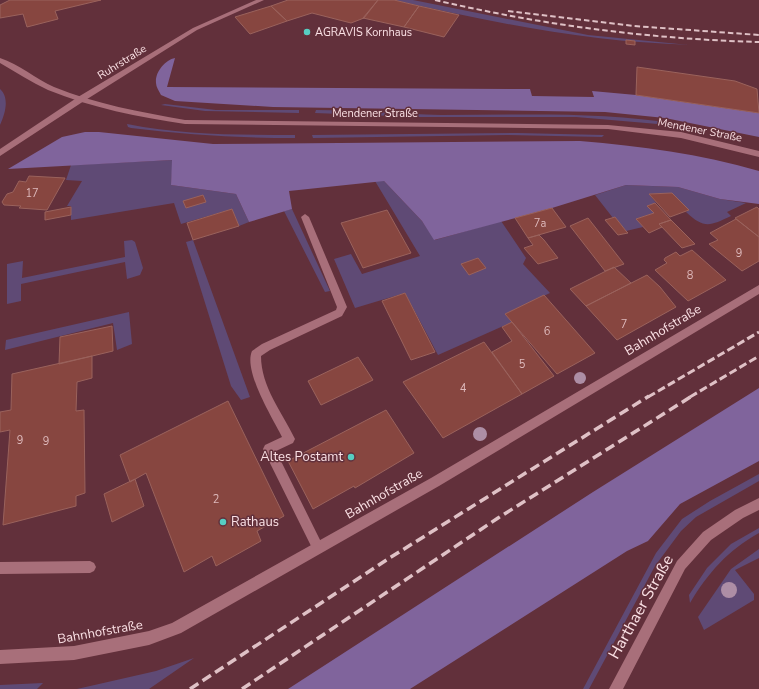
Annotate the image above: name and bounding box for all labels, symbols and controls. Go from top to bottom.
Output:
place label: AGRAVIS Kornhaus [315,25,412,40]
marker: AGRAVIS Kornhaus [302,27,312,37]
street label: Ruhrstraße [95,41,149,83]
street label: Mendener Straße [332,106,418,121]
street label: Mendener Straße [657,114,744,146]
house number: 17 [25,186,39,201]
house number: 7a [534,216,546,231]
house number: 9 [736,246,742,261]
house number: 8 [687,268,694,283]
street label: Bahnhofstraße [621,300,705,360]
house number: 7 [621,317,627,332]
house number: 6 [544,324,551,339]
house number: 5 [519,357,526,372]
house number: 4 [460,381,467,396]
house number: 9 [17,433,23,448]
house number: 9 [43,434,49,449]
place label: Altes Postamt [260,448,343,466]
marker: Altes Postamt [346,452,356,462]
street label: Bahnhofstraße [342,465,426,523]
house number: 2 [213,492,219,507]
place label: Rathaus [231,513,279,531]
marker: Rathaus [218,517,228,527]
street label: Harthaer Straße [603,551,679,663]
street label: Bahnhofstraße [56,616,144,648]

